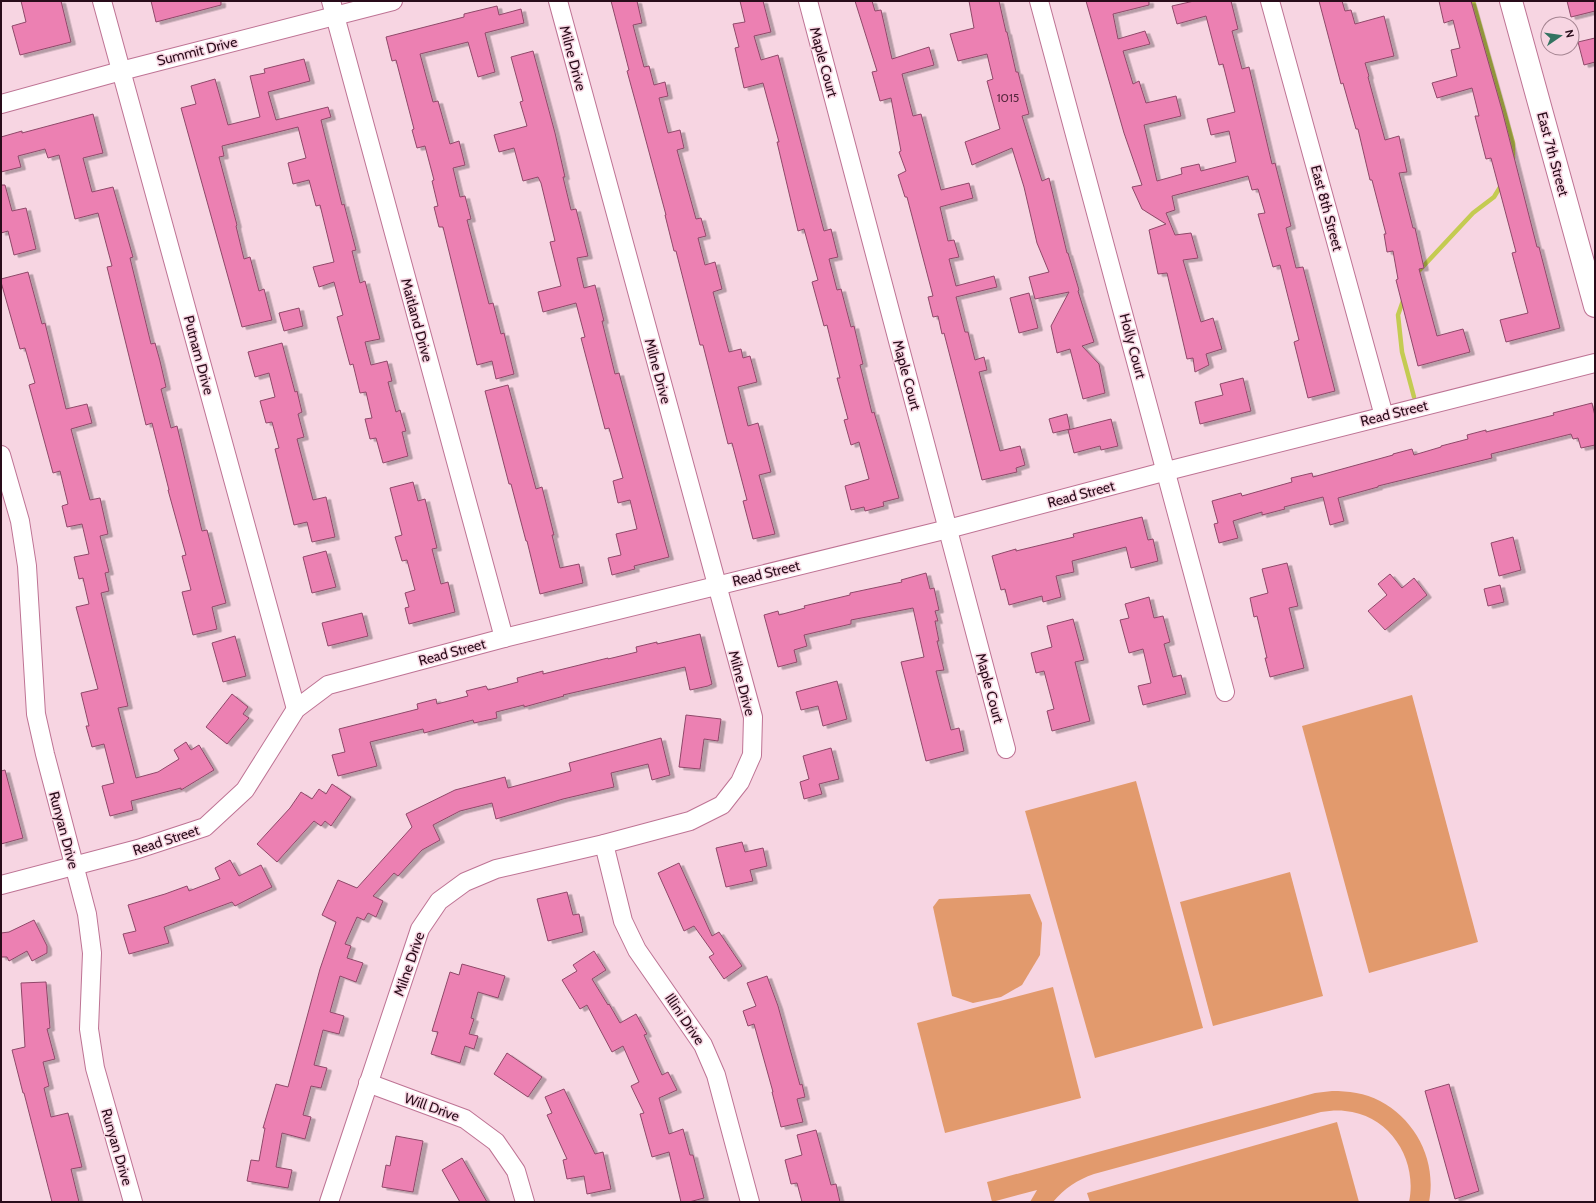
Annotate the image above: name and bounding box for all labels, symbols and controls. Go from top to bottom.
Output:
north arrow [1540,16,1580,56]
street label: Milne Drive [556,23,590,93]
street label: Maple Court [806,25,842,99]
text: N [1562,28,1577,39]
street label: Summit Drive [155,32,239,70]
house number: 1015 [997,90,1019,105]
street label: East 7th Street [1533,110,1573,198]
street label: East 8th Street [1307,163,1347,253]
street label: Maitland Drive [397,276,437,364]
street label: Holly Court [1116,311,1150,381]
street label: Putnam Drive [180,313,218,397]
street label: Milne Drive [641,336,675,406]
street label: Maple Court [889,338,925,412]
street label: Read Street [1358,396,1430,430]
street label: Read Street [1045,476,1117,512]
street label: Read Street [730,556,802,590]
street label: Read Street [416,634,488,670]
street label: Milne Drive [725,648,759,718]
street label: Maple Court [972,651,1008,725]
street label: Runyan Drive [45,789,83,871]
street label: Read Street [130,821,202,859]
street label: Milne Drive [390,929,428,999]
street label: Illini Drive [661,990,709,1048]
street label: Will Drive [402,1089,462,1125]
street label: Runyan Drive [97,1106,137,1188]

